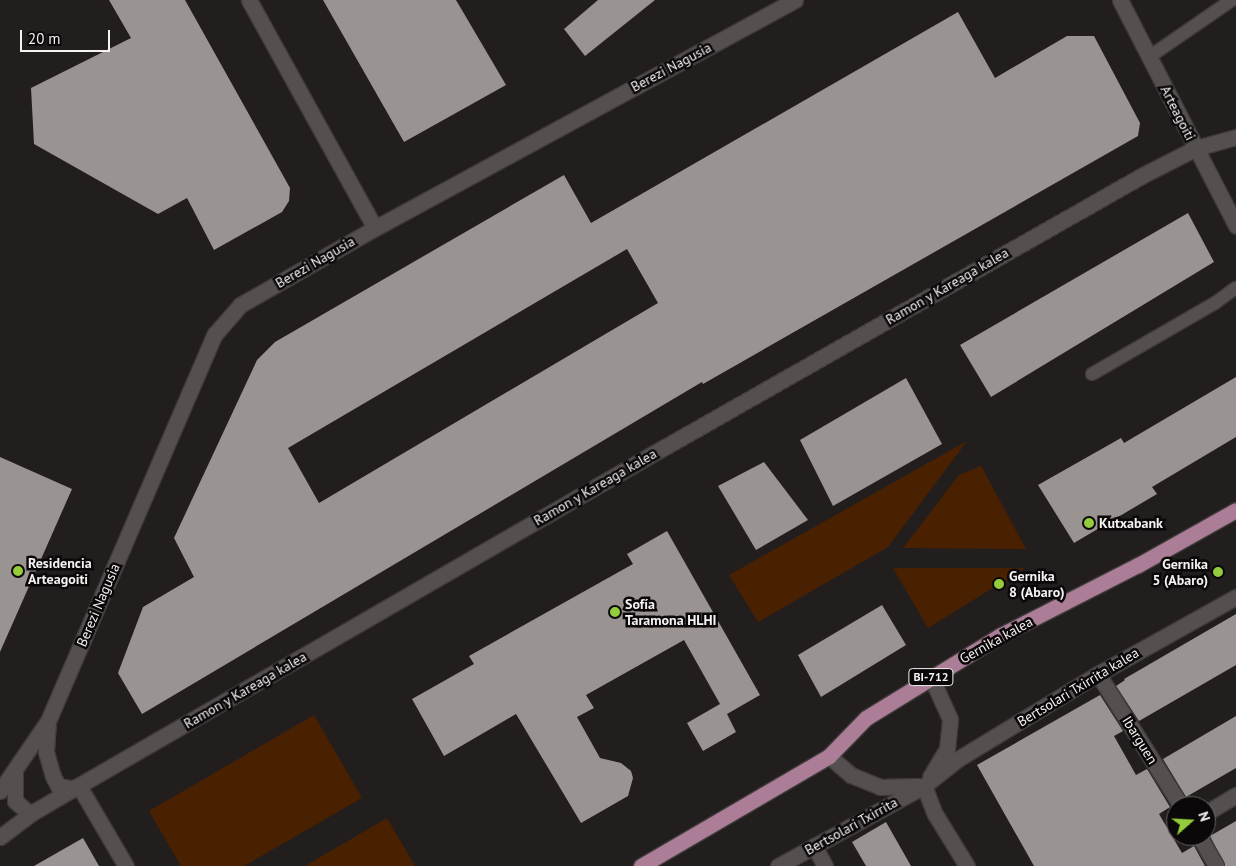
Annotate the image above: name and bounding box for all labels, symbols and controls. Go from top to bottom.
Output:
scale bar [22,20,112,52]
text: 20 m [28,29,61,48]
street label: Berezi Nagusia [628,39,714,95]
street label: Arteagoiti [1157,83,1199,143]
street label: Berezi Nagusia [272,233,358,291]
street label: Ramon y Kareaga kalea [882,244,1012,328]
street label: Ramon y Kareaga kalea [530,445,660,529]
place label: Kutxabank [1099,515,1163,531]
marker: Kutxabank [1083,517,1095,529]
place label: Residencia Arteagoiti [28,555,92,588]
place label: Gernika 5 (Abaro) [1152,556,1208,588]
street label: Berezi Nagusia [73,561,123,649]
marker: Residencia Arteagoiti [12,565,24,577]
marker: Gernika 5 (Abaro) [1212,566,1224,578]
place label: Gernika 8 (Abaro) [1009,568,1065,600]
marker: Gernika 8 (Abaro) [993,578,1005,590]
place label: Sofía Taramona HLHI [625,596,717,628]
marker: Sofía Taramona HLHI [609,606,621,618]
street label: Gernika kalea [956,613,1036,667]
street label: Bertsolari Txirrita kalea [1014,644,1142,730]
street label: Ramon y Kareaga kalea [180,648,310,732]
road number: BI-712 [907,668,955,686]
street label: Ibarguen [1119,713,1161,767]
street label: Bertsolari Txirrita [802,793,900,859]
north arrow [1166,796,1216,846]
text: N [1194,809,1214,824]

